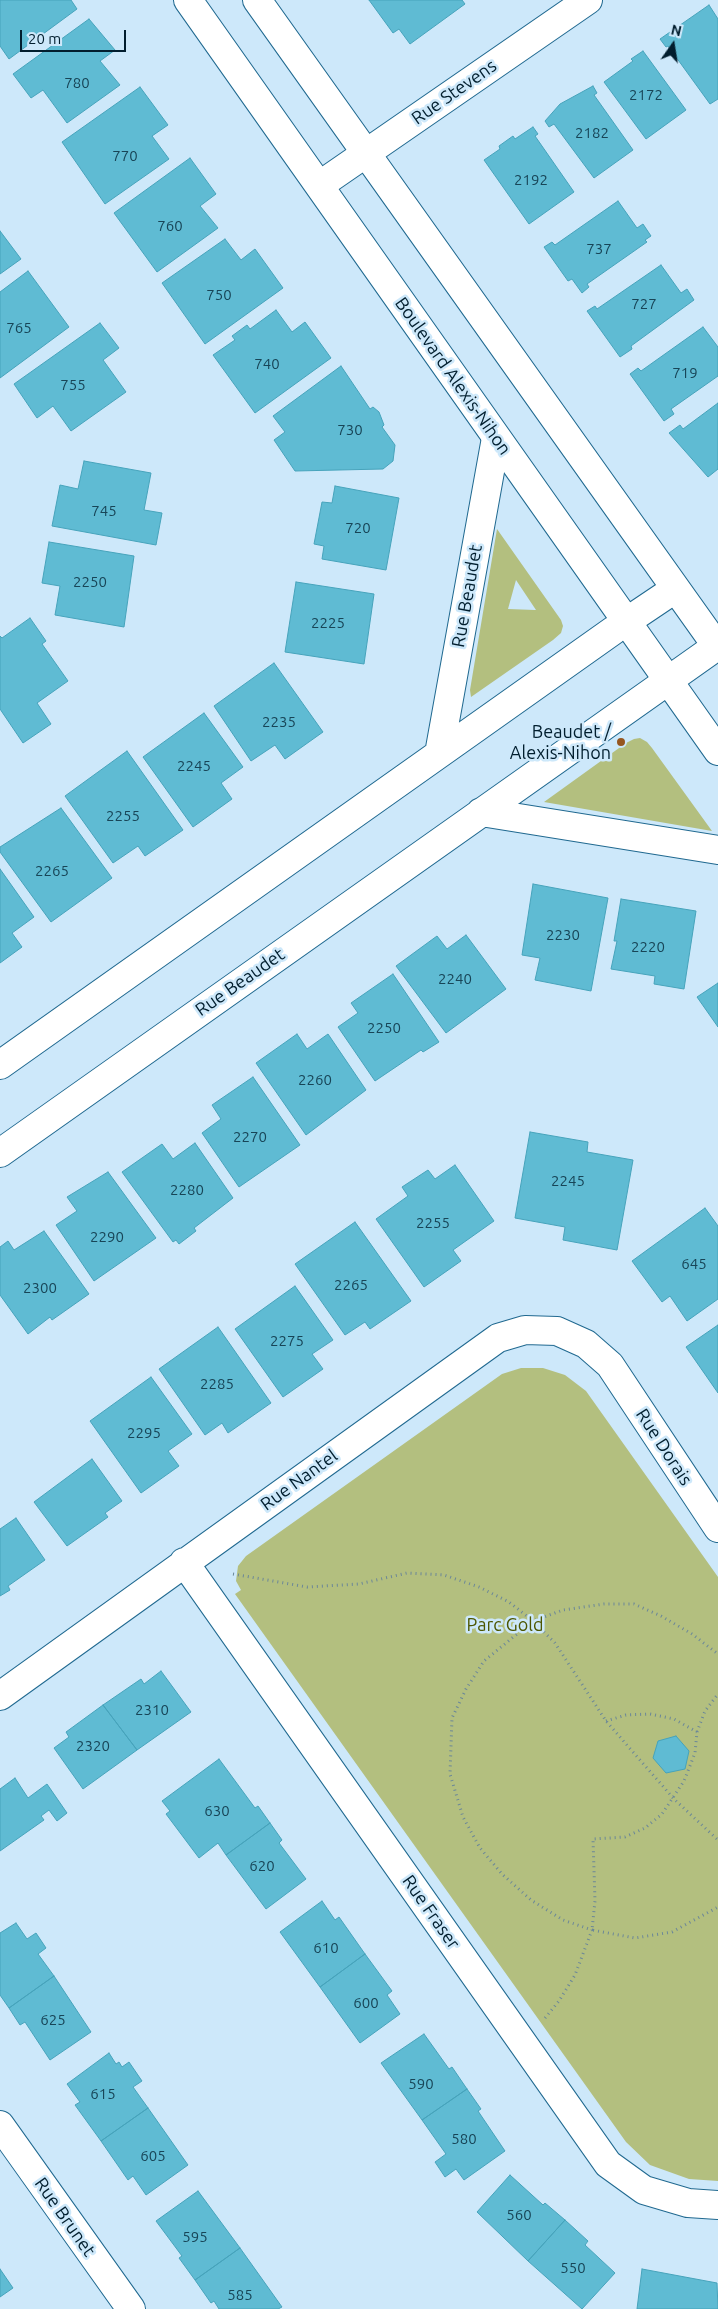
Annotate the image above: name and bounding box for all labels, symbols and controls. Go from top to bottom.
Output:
scale bar [22,20,129,52]
north arrow [648,20,698,70]
text: N [669,21,683,39]
text: 20 m [28,30,61,47]
street label: Rue Stevens [407,55,501,129]
house number: 780 [64,74,90,92]
house number: 2172 [629,86,663,104]
house number: 2182 [575,124,609,142]
house number: 770 [112,147,138,165]
house number: 2192 [514,171,548,189]
house number: 760 [157,217,183,235]
house number: 737 [586,240,612,258]
house number: 750 [206,286,232,304]
street label: Boulevard Alexis-Nihon [390,293,516,459]
house number: 727 [631,295,657,313]
house number: 765 [6,319,32,337]
house number: 740 [254,355,280,373]
house number: 719 [672,364,698,382]
house number: 755 [60,376,86,394]
house number: 730 [337,421,363,439]
house number: 745 [91,502,117,520]
house number: 720 [345,519,371,537]
street label: Rue Beaudet [447,543,487,649]
house number: 2250 [73,573,107,591]
house number: 2225 [311,614,345,632]
house number: 2235 [262,713,296,731]
place label: Beaudet / Alexis-Nihon [510,721,611,764]
marker: Beaudet / Alexis-Nihon [615,736,627,748]
house number: 2245 [177,757,211,775]
house number: 2255 [106,807,140,825]
house number: 2265 [35,862,69,880]
house number: 2230 [546,926,580,944]
house number: 2220 [631,938,665,956]
street label: Rue Beaudet [191,943,289,1021]
house number: 2240 [438,970,472,988]
house number: 2250 [367,1019,401,1037]
house number: 2260 [298,1071,332,1089]
house number: 2270 [233,1128,267,1146]
house number: 2245 [551,1172,585,1190]
house number: 2280 [170,1181,204,1199]
house number: 2255 [416,1214,450,1232]
house number: 2290 [90,1228,124,1246]
house number: 645 [681,1255,707,1273]
house number: 2265 [334,1276,368,1294]
house number: 2300 [23,1279,57,1297]
house number: 2275 [270,1332,304,1350]
house number: 2285 [200,1375,234,1393]
street label: Rue Dorais [631,1405,697,1489]
house number: 2295 [127,1424,161,1442]
street label: Rue Nantel [256,1445,342,1515]
park label: Parc Gold [467,1614,543,1636]
house number: 2310 [135,1701,169,1719]
house number: 2320 [76,1737,110,1755]
house number: 630 [204,1802,230,1820]
house number: 620 [249,1857,275,1875]
street label: Rue Fraser [398,1871,464,1953]
house number: 610 [313,1939,339,1957]
house number: 600 [353,1994,379,2012]
house number: 625 [40,2011,66,2029]
house number: 590 [408,2075,434,2093]
house number: 615 [90,2085,116,2103]
house number: 580 [451,2130,477,2148]
house number: 605 [140,2147,166,2165]
street label: Rue Brunet [30,2173,100,2261]
house number: 560 [506,2206,532,2224]
house number: 595 [182,2228,208,2246]
house number: 550 [560,2259,586,2277]
house number: 585 [227,2286,253,2304]

